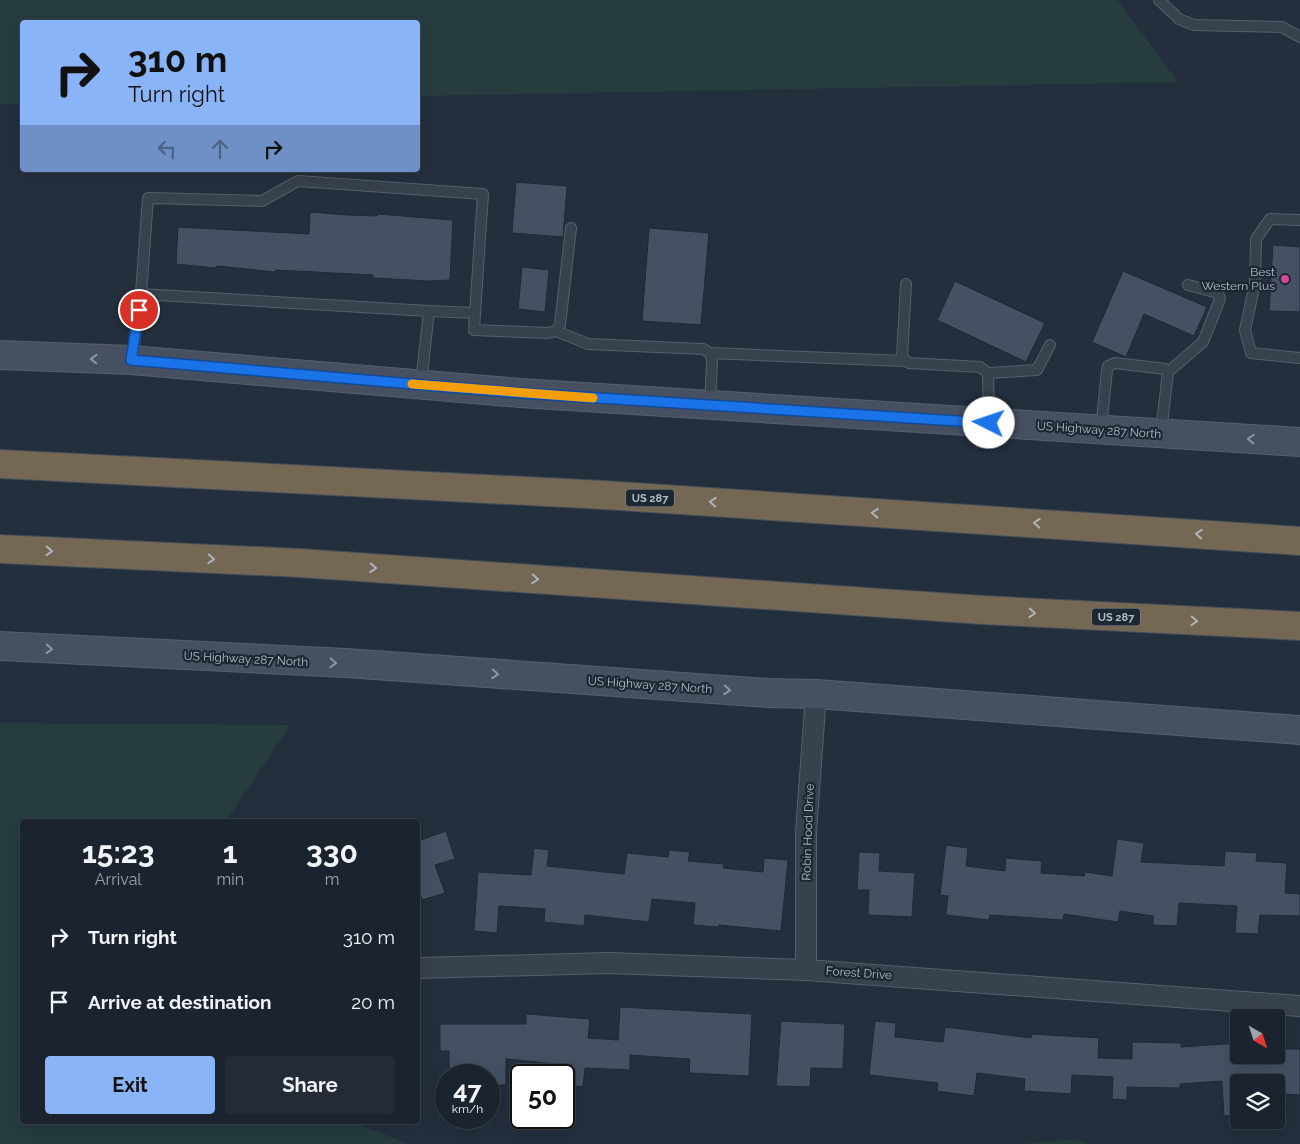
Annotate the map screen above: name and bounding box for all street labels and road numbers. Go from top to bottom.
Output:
street label: US Highway 287 North [1036,419,1162,441]
road number: US 287 [626,489,674,506]
road number: US 287 [1092,608,1140,626]
street label: US Highway 287 North [183,649,309,669]
street label: US Highway 287 North [587,674,713,696]
street label: Robin Hood Drive [799,783,817,881]
street label: Forest Drive [825,964,893,982]

